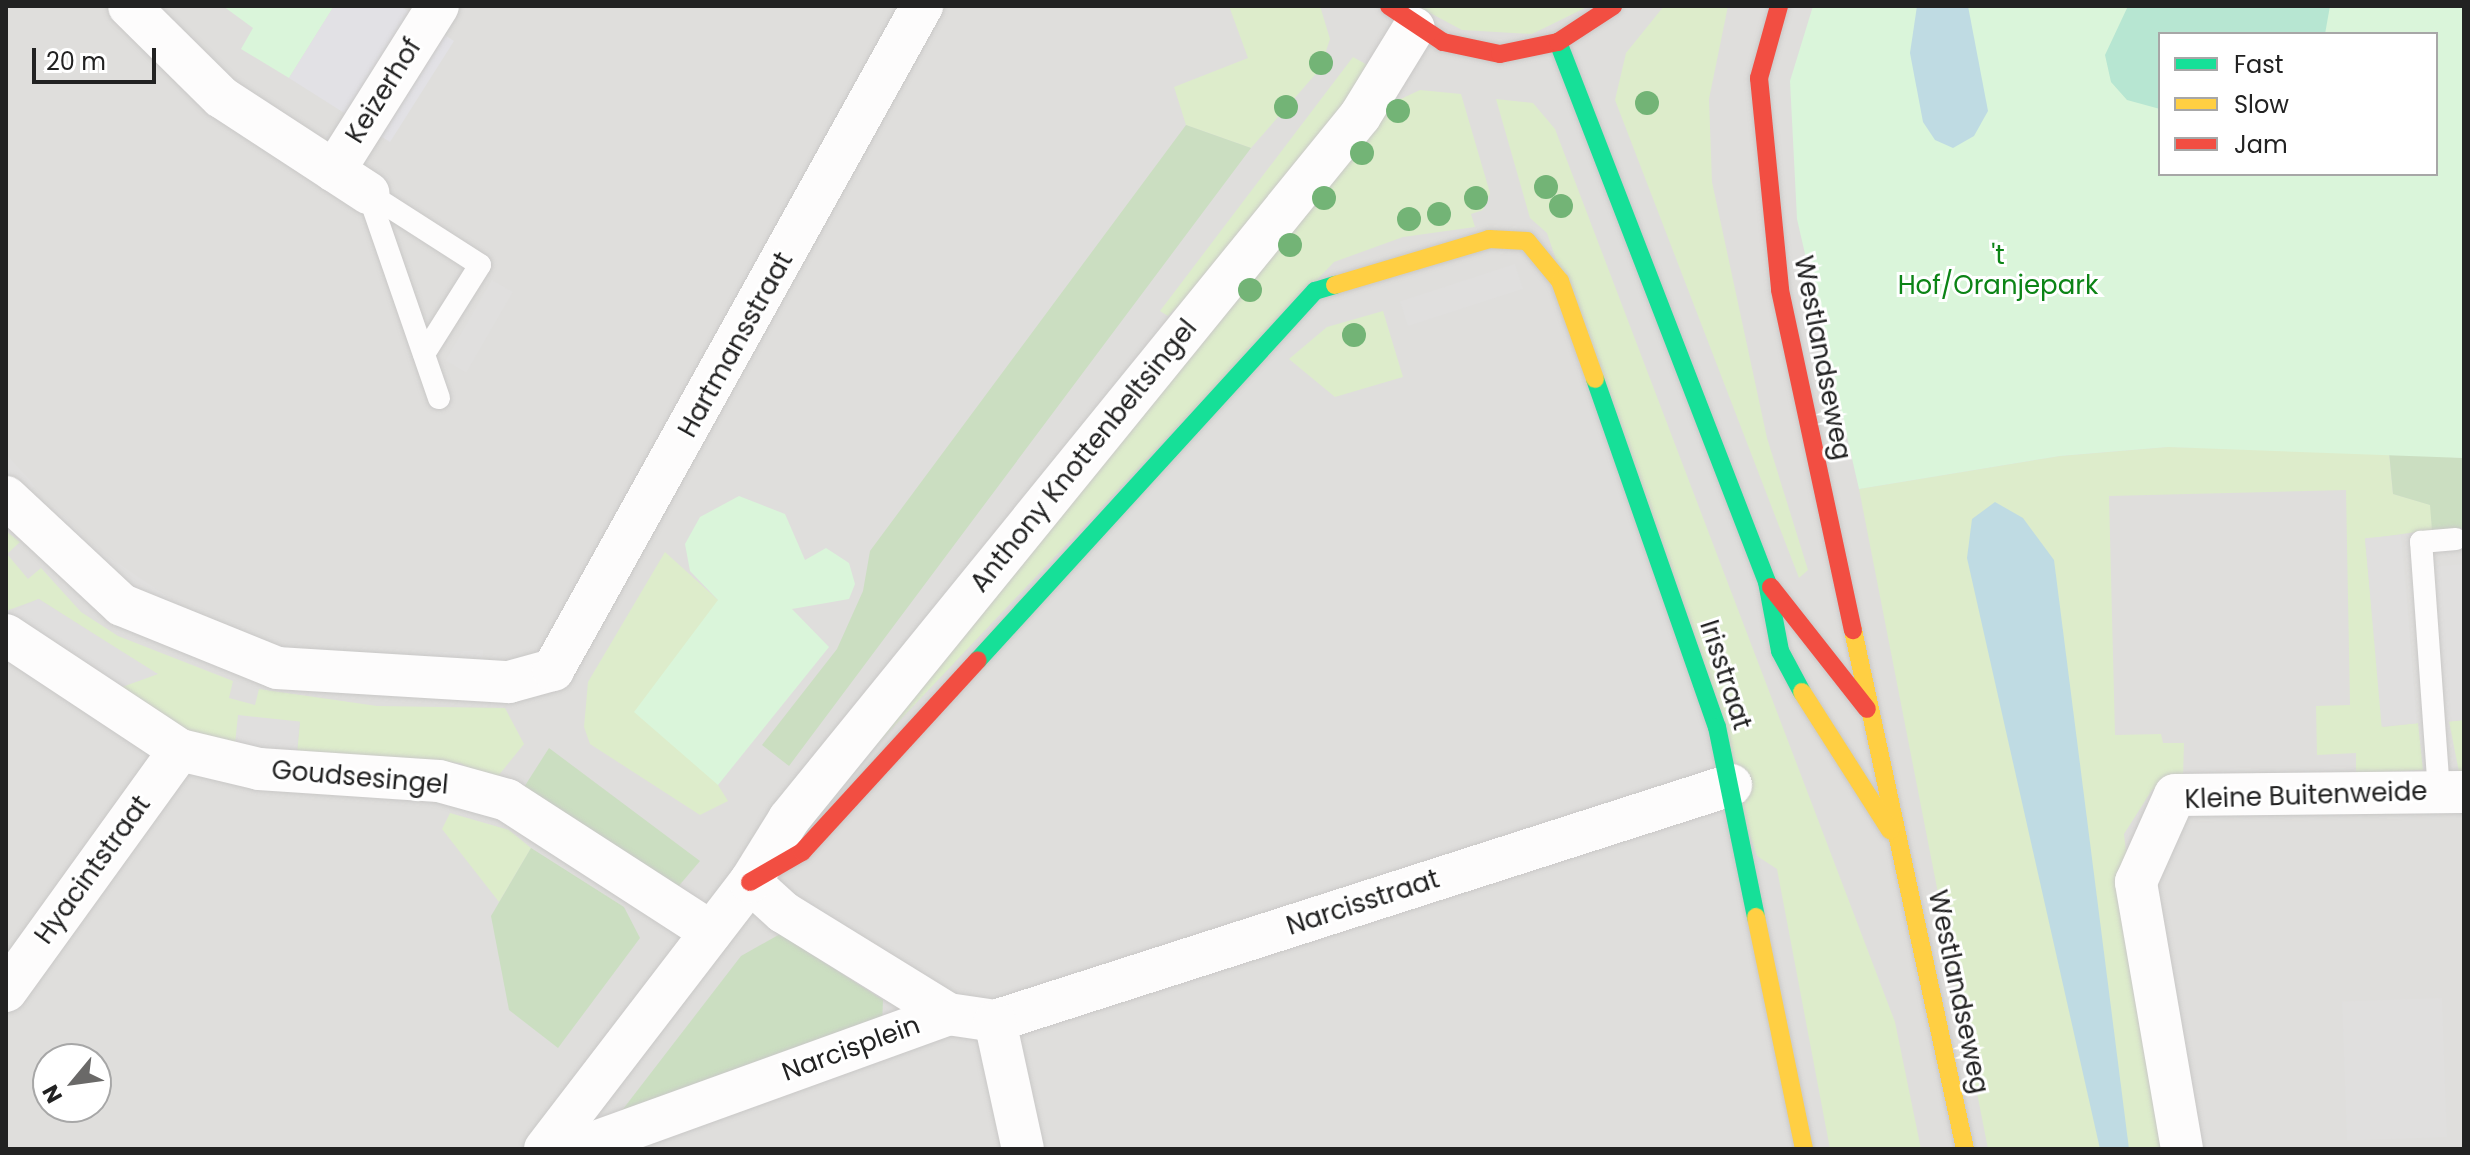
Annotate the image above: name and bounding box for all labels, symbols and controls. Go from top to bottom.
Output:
scale bar [36,32,160,82]
legend [2158,32,2438,176]
street label: Keizerhof [340,33,428,149]
text: 20 m [46,45,106,78]
text: Fast [2234,48,2284,81]
text: Slow [2234,88,2289,121]
text: Jam [2234,128,2288,161]
park label: 't Hof/Oranjepark [1898,240,2098,302]
street label: Hartmansstraat [672,247,800,443]
street label: Westlandseweg [1787,253,1857,463]
street label: Anthony Knottenbeltsingel [964,313,1204,599]
street label: Irisstraat [1693,616,1757,734]
street label: Goudsesingel [270,755,450,801]
street label: Kleine Buitenweide [2184,776,2428,816]
street label: Hyacintstraat [29,790,157,950]
street label: Narcisstraat [1283,864,1443,942]
street label: Westlandseweg [1921,887,1995,1097]
street label: Narcisplein [778,1010,924,1088]
north arrow [32,1043,112,1123]
text: N [35,1079,70,1109]

